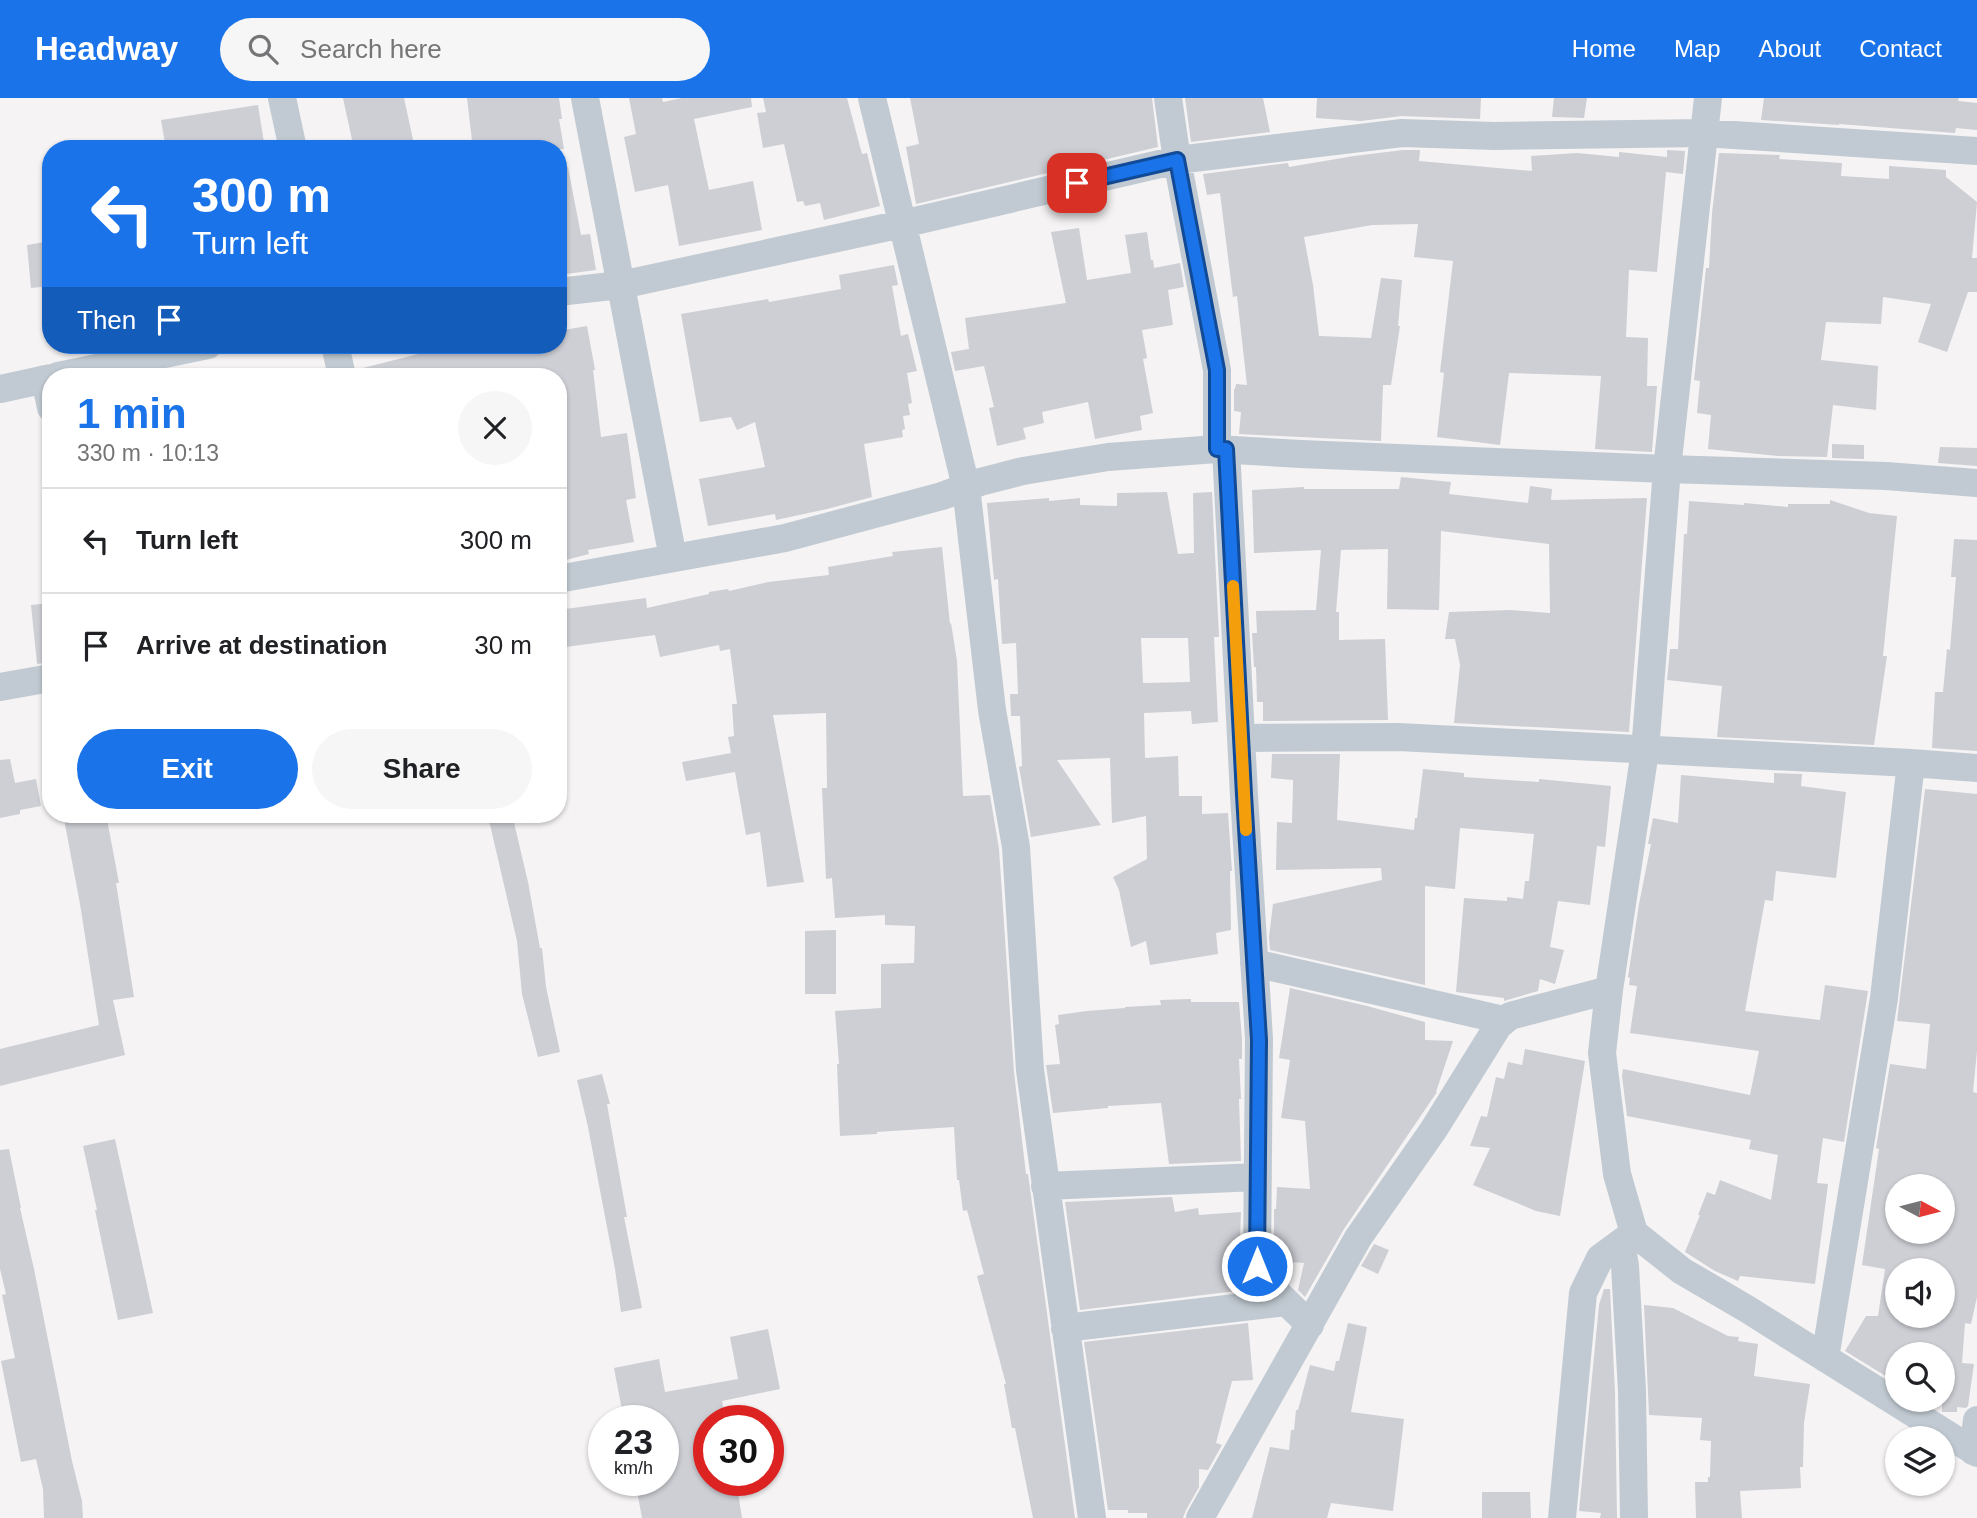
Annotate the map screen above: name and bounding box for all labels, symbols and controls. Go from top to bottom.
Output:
search box [220,18,710,81]
text: Headway [35,30,178,67]
icon: search [244,30,282,68]
text: Search here [300,34,442,64]
text: Home [1572,35,1636,62]
text: Map [1674,35,1721,62]
text: About [1759,35,1821,62]
text: Contact [1859,35,1942,62]
pin [1047,153,1107,213]
icon: arrive [1058,164,1096,202]
icon: left [77,168,168,259]
text: 300 m [192,168,331,222]
text: Turn left [192,225,308,261]
icon: arrive [150,301,188,339]
text: Then [77,305,136,335]
text: 1 min [77,390,187,437]
button: close [458,391,532,465]
text: 330 m · 10:13 [77,440,219,466]
icon: left [77,522,115,560]
text: Turn left [136,525,238,555]
text: 300 m [460,525,532,555]
icon: arrive [77,627,115,665]
text: Arrive at destination [136,630,387,660]
text: 30 m [474,630,532,660]
button: Exit [77,729,298,809]
button: Share [312,729,532,809]
north arrow [1885,1174,1955,1244]
map controls [1885,1174,1955,1496]
position arrow [1220,1229,1294,1303]
button: sound [1885,1258,1955,1328]
button: search [1885,1342,1955,1412]
speed limit sign: 30 [693,1405,784,1496]
text: 23 [614,1422,653,1461]
button: layers [1885,1426,1955,1496]
text: km/h [614,1458,653,1478]

